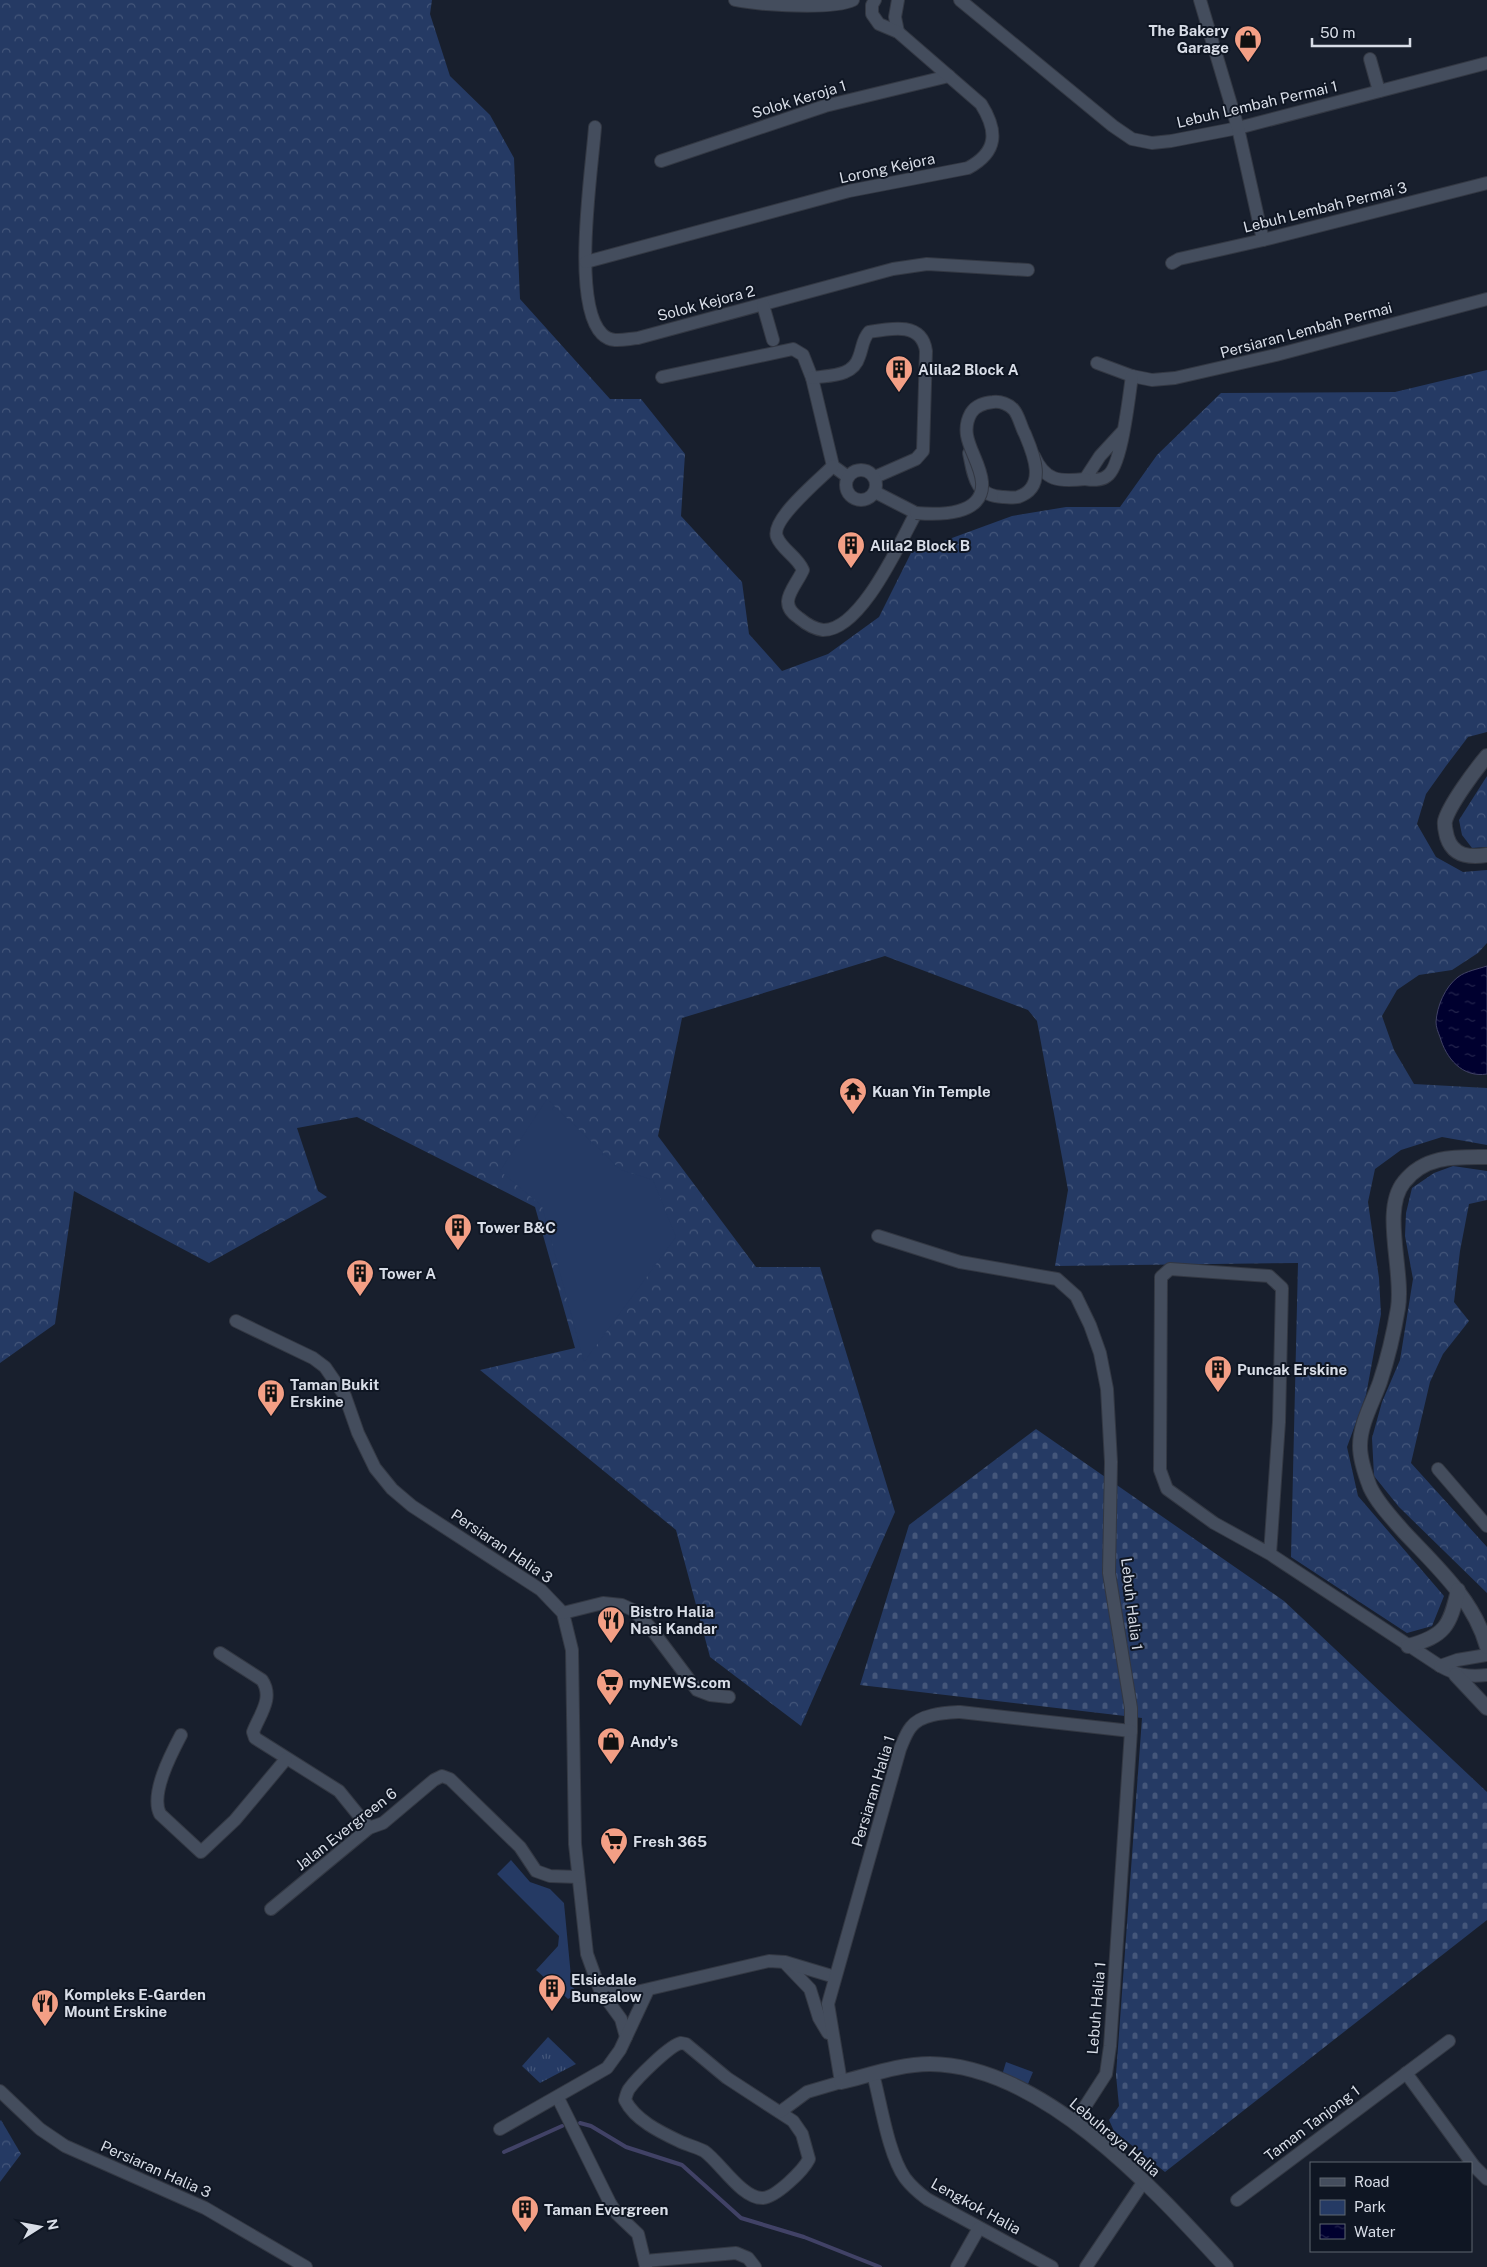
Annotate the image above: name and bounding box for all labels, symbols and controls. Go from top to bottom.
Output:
scale bar [1312,15,1410,47]
place label: The Bakery Garage [1148,22,1230,56]
shop icon: The Bakery Garage [1233,24,1263,63]
text: 50 m [1320,24,1355,41]
street label: Solok Keroja 1 [750,77,848,121]
street label: Lebuh Lembah Permai 1 [1175,77,1339,131]
street label: Lorong Kejora [838,150,936,186]
street label: Lebuh Lembah Permai 3 [1241,178,1409,236]
street label: Solok Kejora 2 [655,282,757,324]
street label: Persiaran Lembah Permai [1218,299,1394,361]
building icon: Alila2 Block A [884,354,914,393]
place label: Alila2 Block A [918,361,1019,378]
building icon: Alila2 Block B [836,530,866,569]
place label: Alila2 Block B [870,537,970,554]
temple icon: Kuan Yin Temple [838,1076,868,1115]
place label: Kuan Yin Temple [872,1083,991,1100]
building icon: Tower B&C [443,1212,473,1251]
place label: Tower B&C [477,1219,556,1236]
building icon: Tower A [345,1258,375,1297]
place label: Tower A [379,1265,436,1282]
building icon: Puncak Erskine [1203,1354,1233,1393]
place label: Puncak Erskine [1237,1361,1347,1378]
place label: Taman Bukit Erskine [290,1376,379,1410]
building icon: Taman Bukit Erskine [256,1378,286,1417]
street label: Persiaran Halia 3 [448,1506,556,1586]
street label: Lebuh Halia 1 [1118,1557,1146,1651]
place label: Bistro Halia Nasi Kandar [630,1603,717,1637]
restaurant icon: Bistro Halia Nasi Kandar [596,1605,626,1644]
supermarket icon: myNEWS.com [595,1667,625,1706]
place label: myNEWS.com [629,1674,731,1691]
shop icon: Andy's [596,1726,626,1765]
place label: Andy's [630,1733,678,1750]
street label: Persiaran Halia 1 [848,1733,898,1849]
street label: Jalan Evergreen 6 [292,1784,400,1874]
supermarket icon: Fresh 365 [599,1826,629,1865]
place label: Fresh 365 [633,1833,707,1850]
street label: Lebuh Halia 1 [1083,1961,1109,2055]
place label: Elsiedale Bungalow [571,1971,642,2005]
building icon: Elsiedale Bungalow [537,1973,567,2012]
place label: Kompleks E-Garden Mount Erskine [64,1986,206,2020]
restaurant icon: Kompleks E-Garden Mount Erskine [30,1988,60,2027]
street label: Taman Tanjong 1 [1261,2082,1363,2164]
street label: Lebuhraya Halia [1066,2094,1164,2180]
street label: Persiaran Halia 3 [98,2137,214,2201]
legend [1310,2162,1472,2252]
text: Road [1354,2173,1390,2190]
street label: Lengkok Halia [928,2174,1024,2238]
building icon: Taman Evergreen [510,2194,540,2233]
text: Park [1354,2198,1386,2215]
place label: Taman Evergreen [544,2201,668,2218]
north arrow [15,2202,65,2252]
text: N [44,2218,62,2231]
text: Water [1354,2223,1396,2240]

